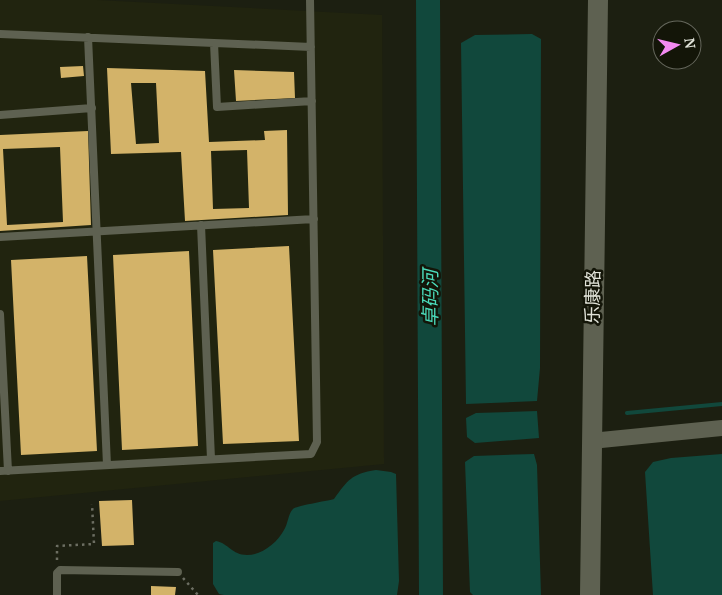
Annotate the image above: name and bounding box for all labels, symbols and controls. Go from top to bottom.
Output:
north arrow [652,20,702,70]
text: N [680,37,701,50]
water label: 卓码河 [417,266,442,327]
street label: 乐康路 [580,270,604,324]

